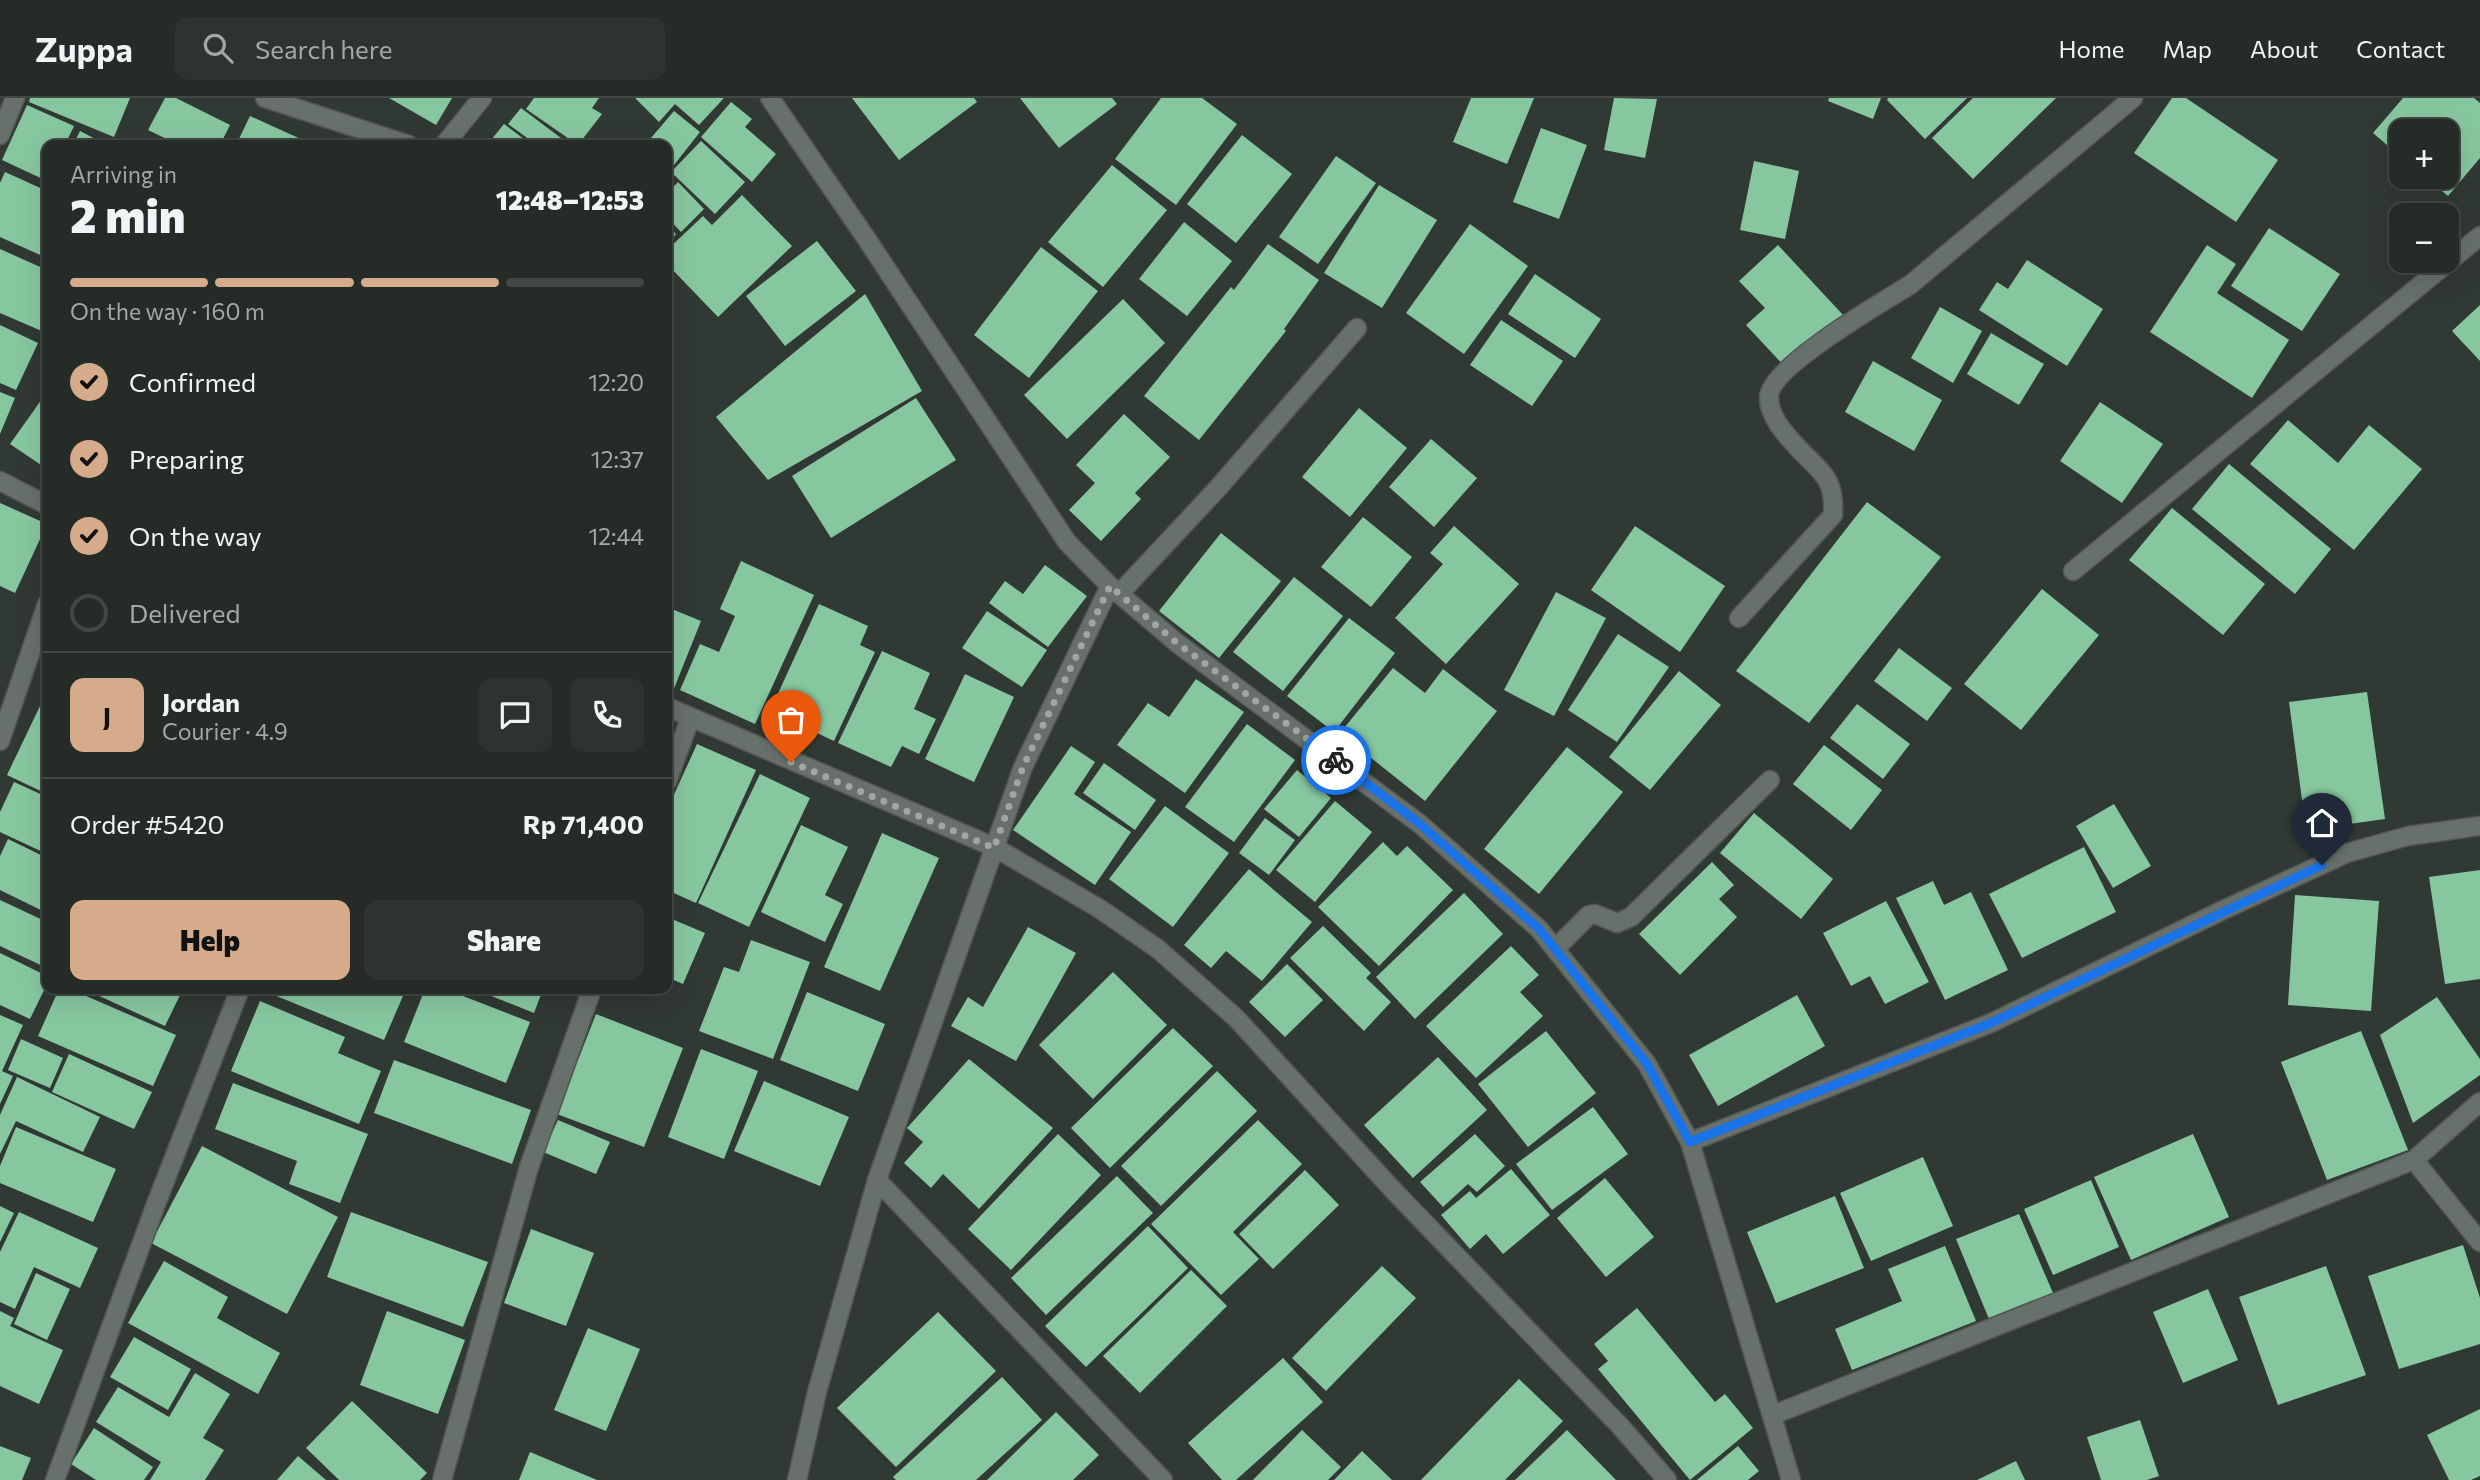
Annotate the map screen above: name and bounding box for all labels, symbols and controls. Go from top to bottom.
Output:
search box [175,17,665,80]
text: Zuppa [35,28,133,69]
icon: search [199,29,237,67]
text: Search here [255,33,392,64]
text: Home [2059,34,2125,63]
text: Map [2163,34,2212,63]
text: About [2250,34,2318,63]
text: Contact [2356,34,2445,63]
map controls [2389,119,2459,273]
button: + [2389,119,2459,189]
text: Arriving in [70,160,177,188]
text: 12:48–12:53 [496,184,644,215]
text: 2 min [70,186,186,242]
button: − [2389,203,2459,273]
text: On the way · 160 m [70,297,265,325]
icon: check [70,363,108,401]
text: Confirmed [129,366,256,397]
text: 12:20 [588,368,644,396]
icon: check [70,440,108,478]
text: Preparing [129,443,244,474]
text: 12:37 [591,445,644,473]
icon: check [70,517,108,555]
text: On the way [129,520,262,551]
text: 12:44 [588,522,644,550]
text: Delivered [129,597,240,628]
button: chat [478,678,552,752]
button: phone [570,678,644,752]
text: Jordan [162,686,240,717]
pin [761,690,821,762]
text: J [103,700,111,731]
icon: bag [772,701,810,739]
text: Courier · 4.9 [162,717,288,745]
courier [1301,725,1371,795]
icon: bike [1317,741,1355,779]
pin [2292,793,2352,865]
icon: home [2303,804,2341,842]
text: Order #5420 [70,808,225,839]
text: Rp 71,400 [523,808,644,839]
button: Help [70,900,350,980]
button: Share [364,900,644,980]

